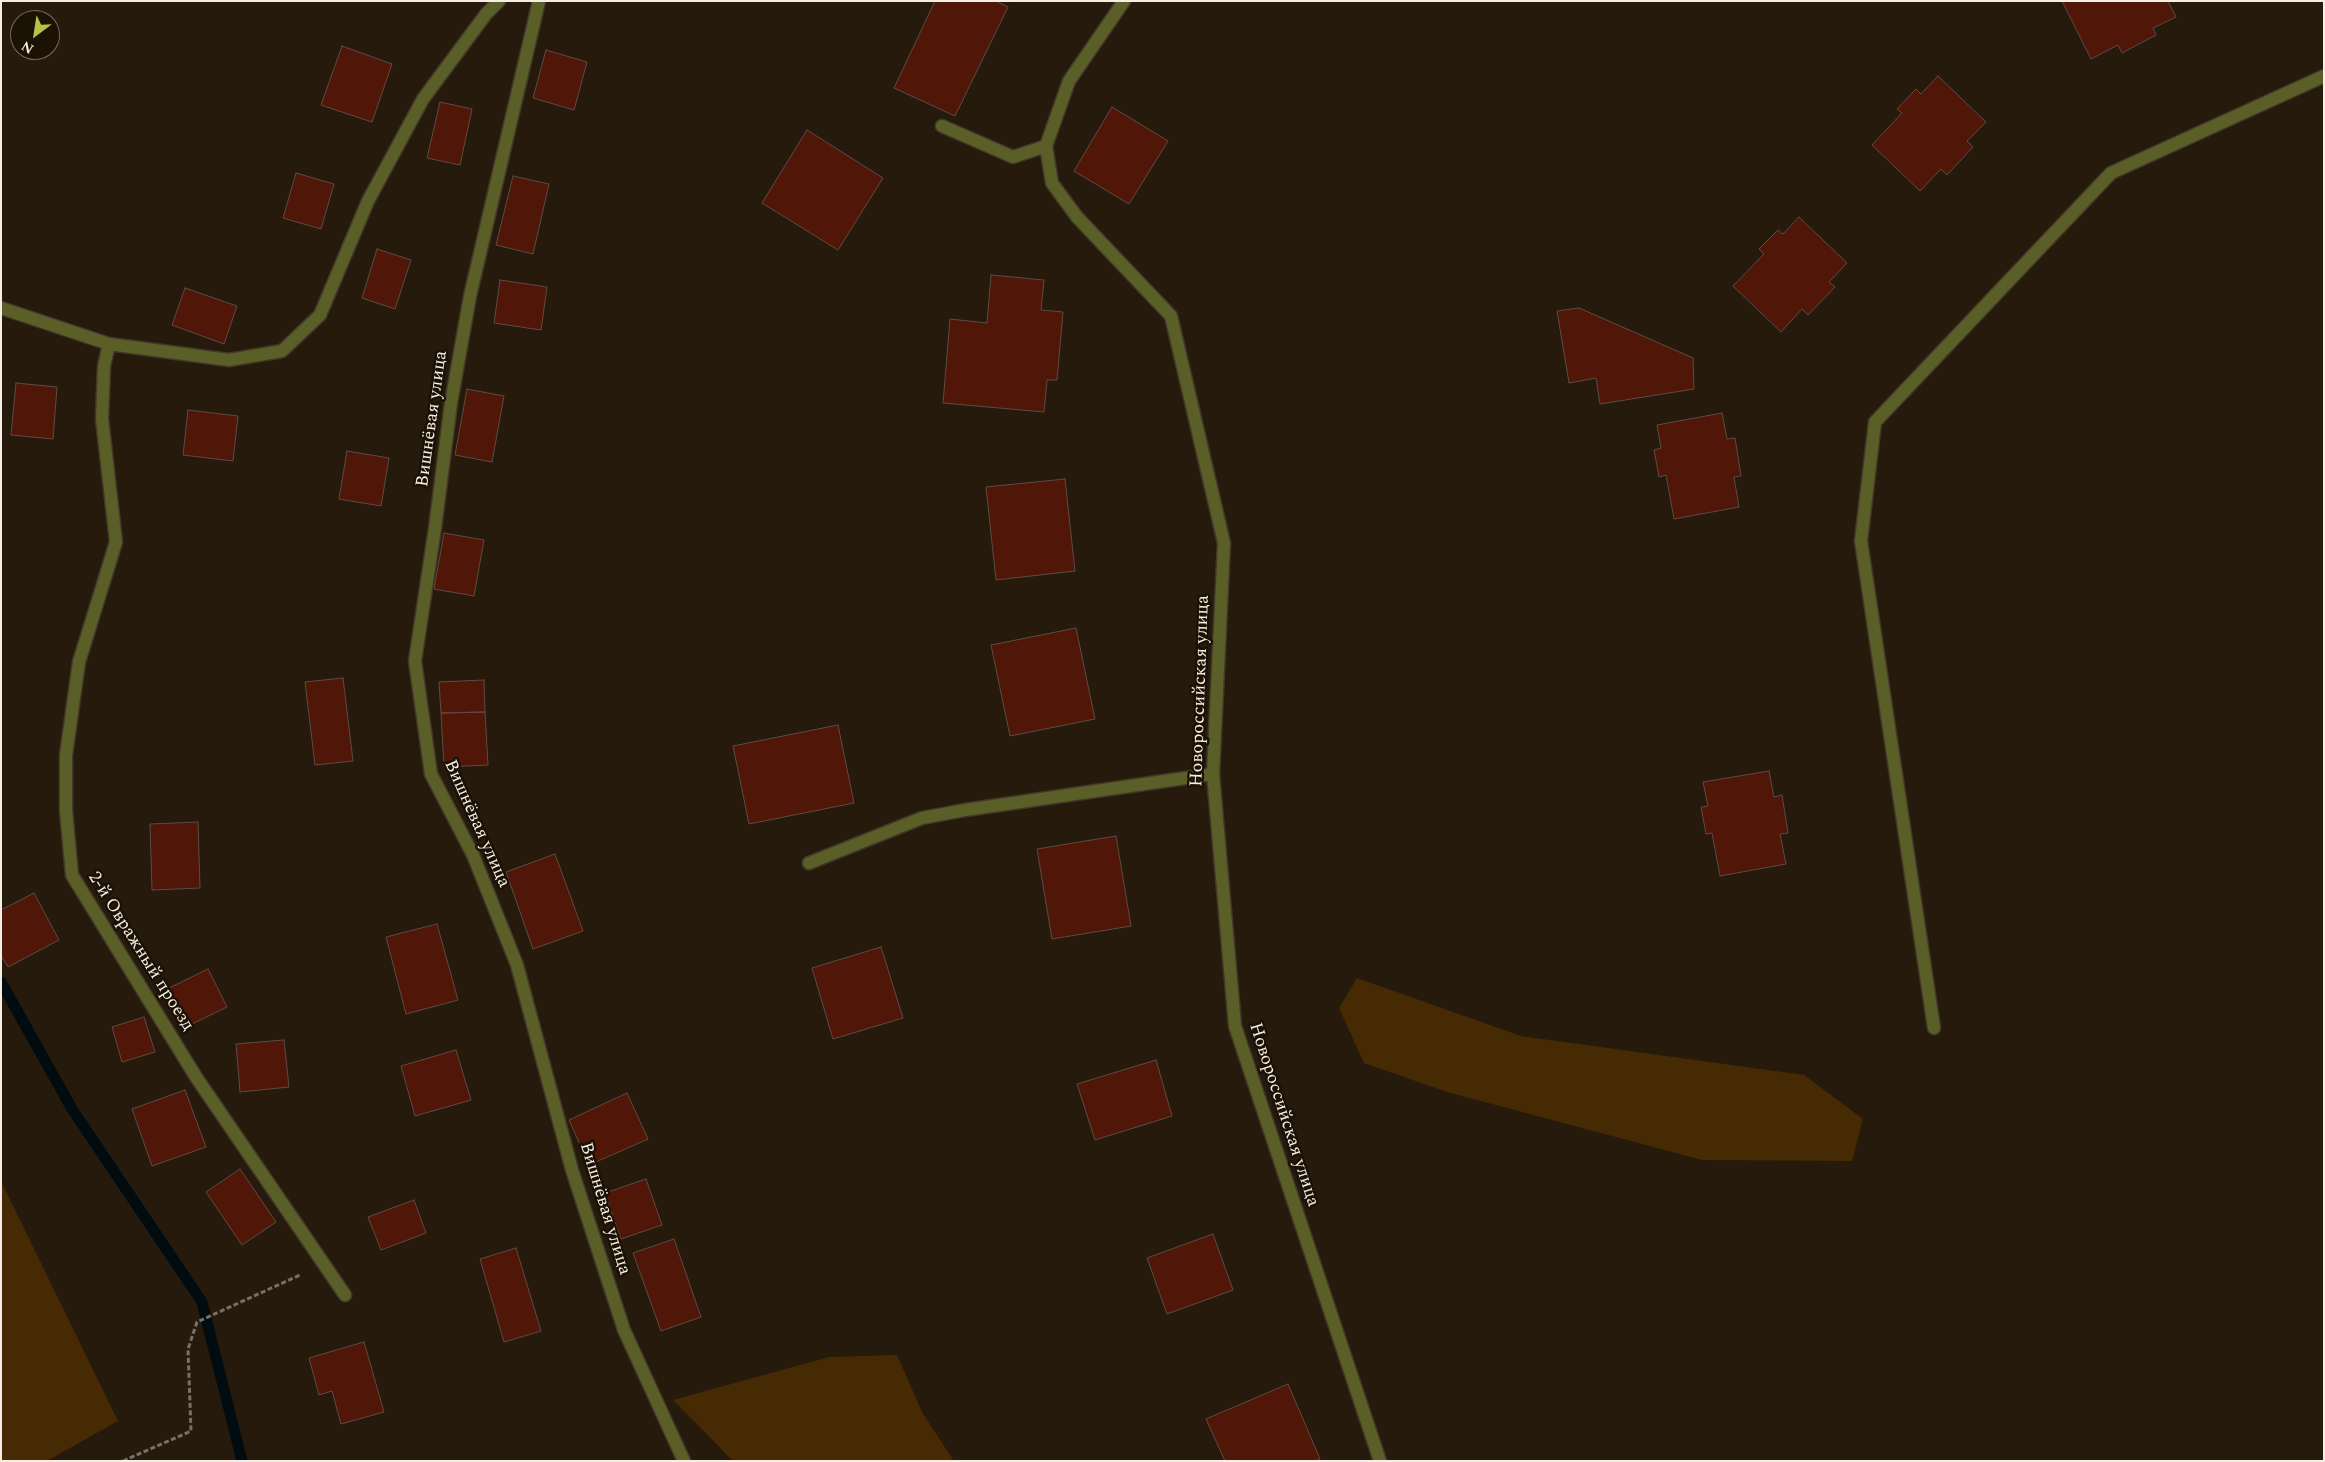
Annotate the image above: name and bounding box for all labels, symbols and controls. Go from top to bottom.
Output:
north arrow [10,10,60,60]
text: N [17,35,38,59]
street label: Вишнёвая улица [413,349,453,489]
street label: Новороссийская улица [1187,595,1215,787]
street label: Вишнёвая улица [438,757,514,891]
street label: 2-й Овражный проезд [82,868,198,1036]
street label: Новороссийская улица [1243,1020,1323,1210]
street label: Вишнёвая улица [574,1140,634,1278]

